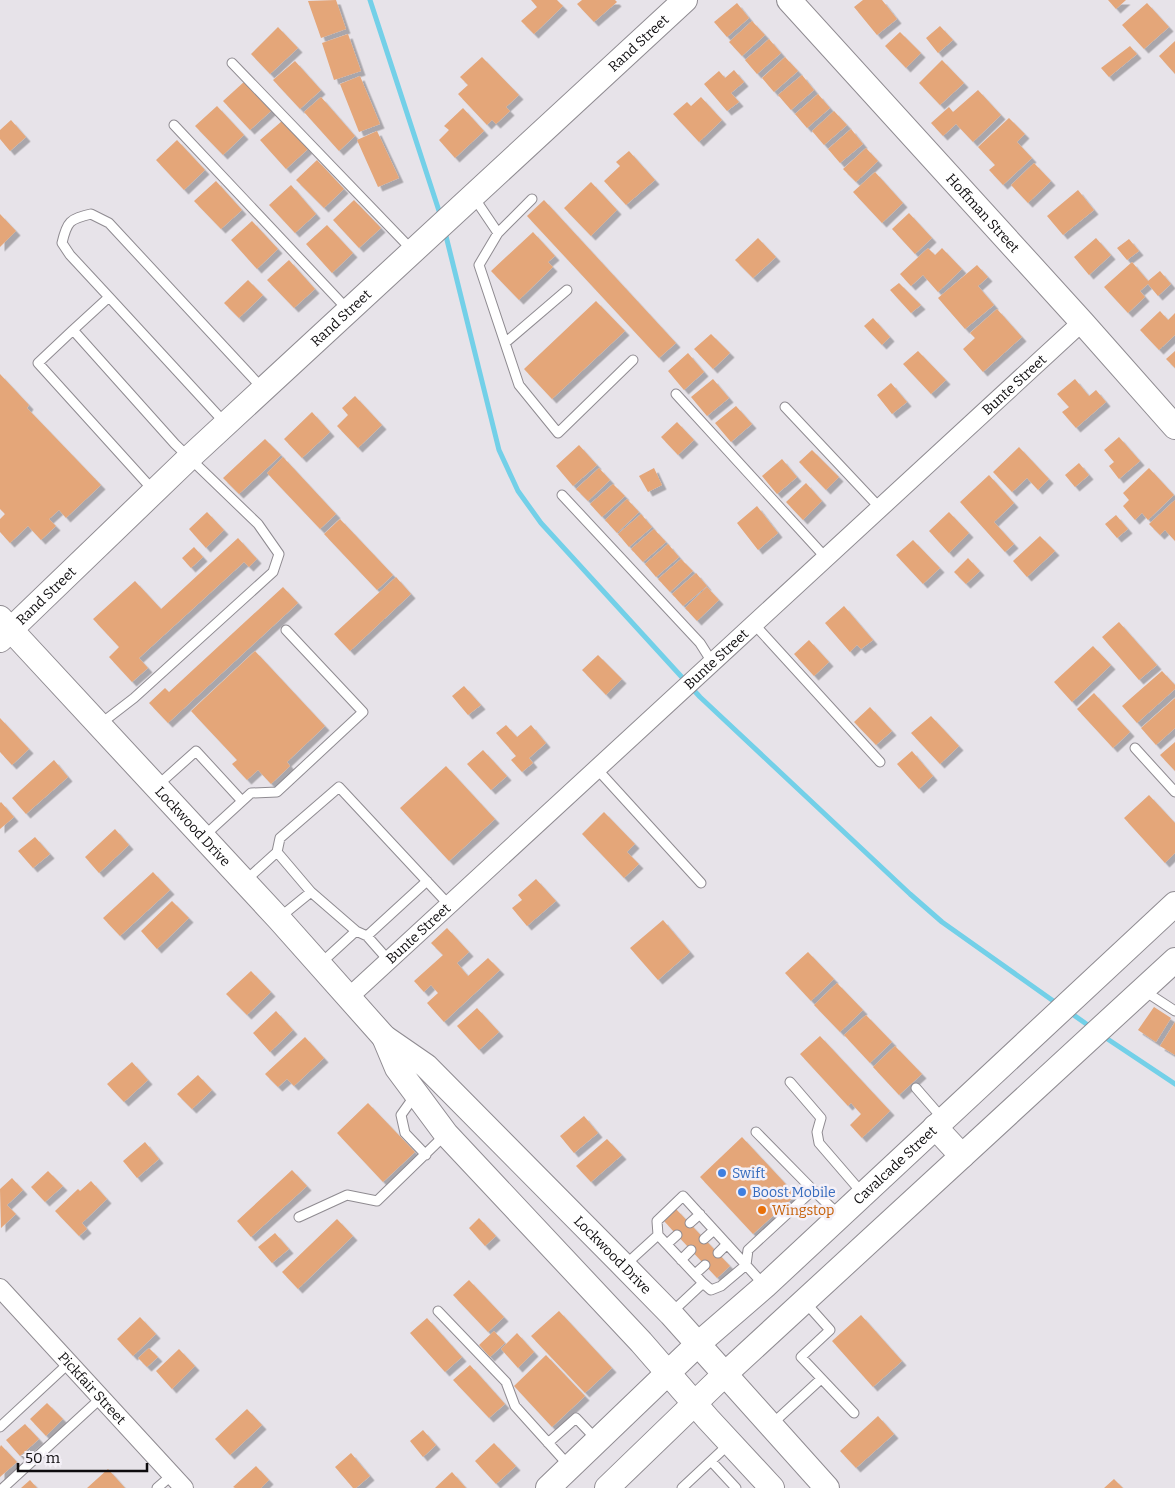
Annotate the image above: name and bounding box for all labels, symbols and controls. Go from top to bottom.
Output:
street label: Rand Street [605,11,672,75]
street label: Hoffman Street [943,170,1023,256]
street label: Rand Street [307,286,375,350]
street label: Bunte Street [978,351,1050,418]
street label: Rand Street [13,563,79,628]
street label: Bunte Street [680,625,752,693]
street label: Lockwood Drive [152,783,234,870]
street label: Bunte Street [382,900,454,967]
street label: Cavalcade Street [850,1122,940,1208]
place label: Swift [732,1165,765,1182]
marker: Swift [716,1167,728,1179]
place label: Boost Mobile [752,1184,836,1201]
marker: Boost Mobile [736,1186,748,1198]
place label: Wingstop [772,1202,834,1219]
marker: Wingstop [756,1204,768,1216]
street label: Lockwood Drive [571,1212,655,1297]
street label: Pickfair Street [55,1348,130,1428]
scale bar [18,1440,146,1472]
text: 50 m [25,1449,61,1467]

